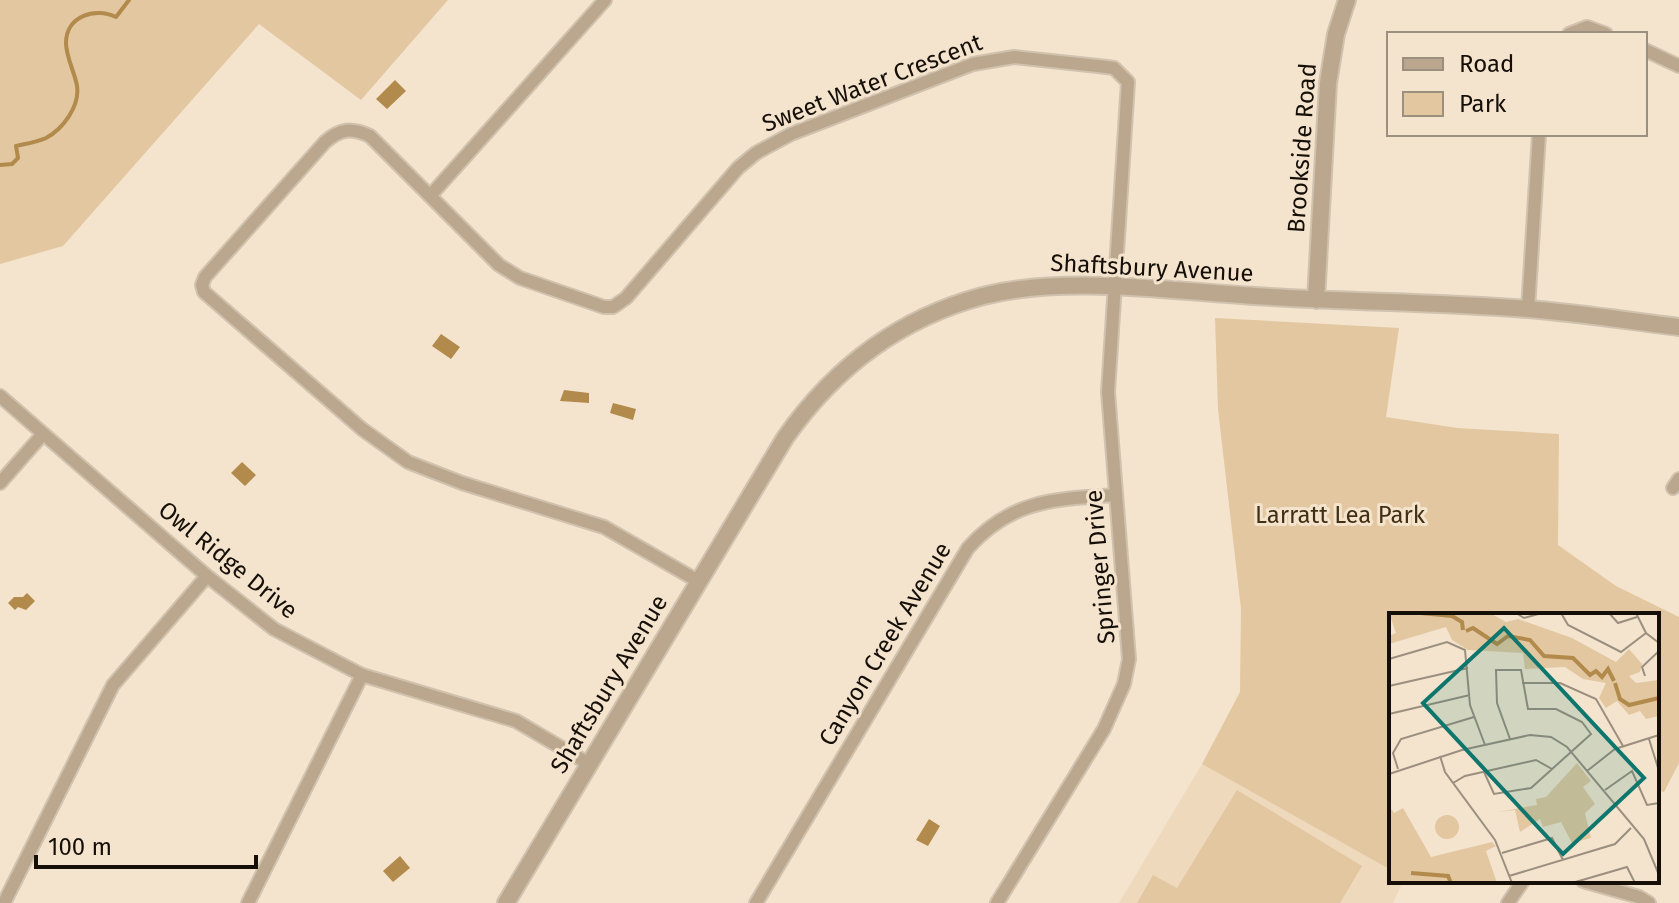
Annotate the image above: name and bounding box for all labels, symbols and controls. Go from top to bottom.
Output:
street label: Sweet Water Crescent [758,28,986,138]
legend [1387,32,1647,136]
text: Road [1459,50,1514,78]
street label: Brookside Road [1282,62,1322,234]
text: Park [1459,90,1507,118]
street label: Shaftsbury Avenue [1050,249,1254,287]
street label: Springer Drive [1079,489,1121,645]
street label: Owl Ridge Drive [153,495,303,625]
park label: Larratt Lea Park [1255,501,1426,529]
street label: Canyon Creek Avenue [813,537,957,751]
street label: Shaftsbury Avenue [545,590,673,778]
inset map [1389,613,1659,883]
scale bar [36,819,256,869]
text: 100 m [48,833,112,861]

